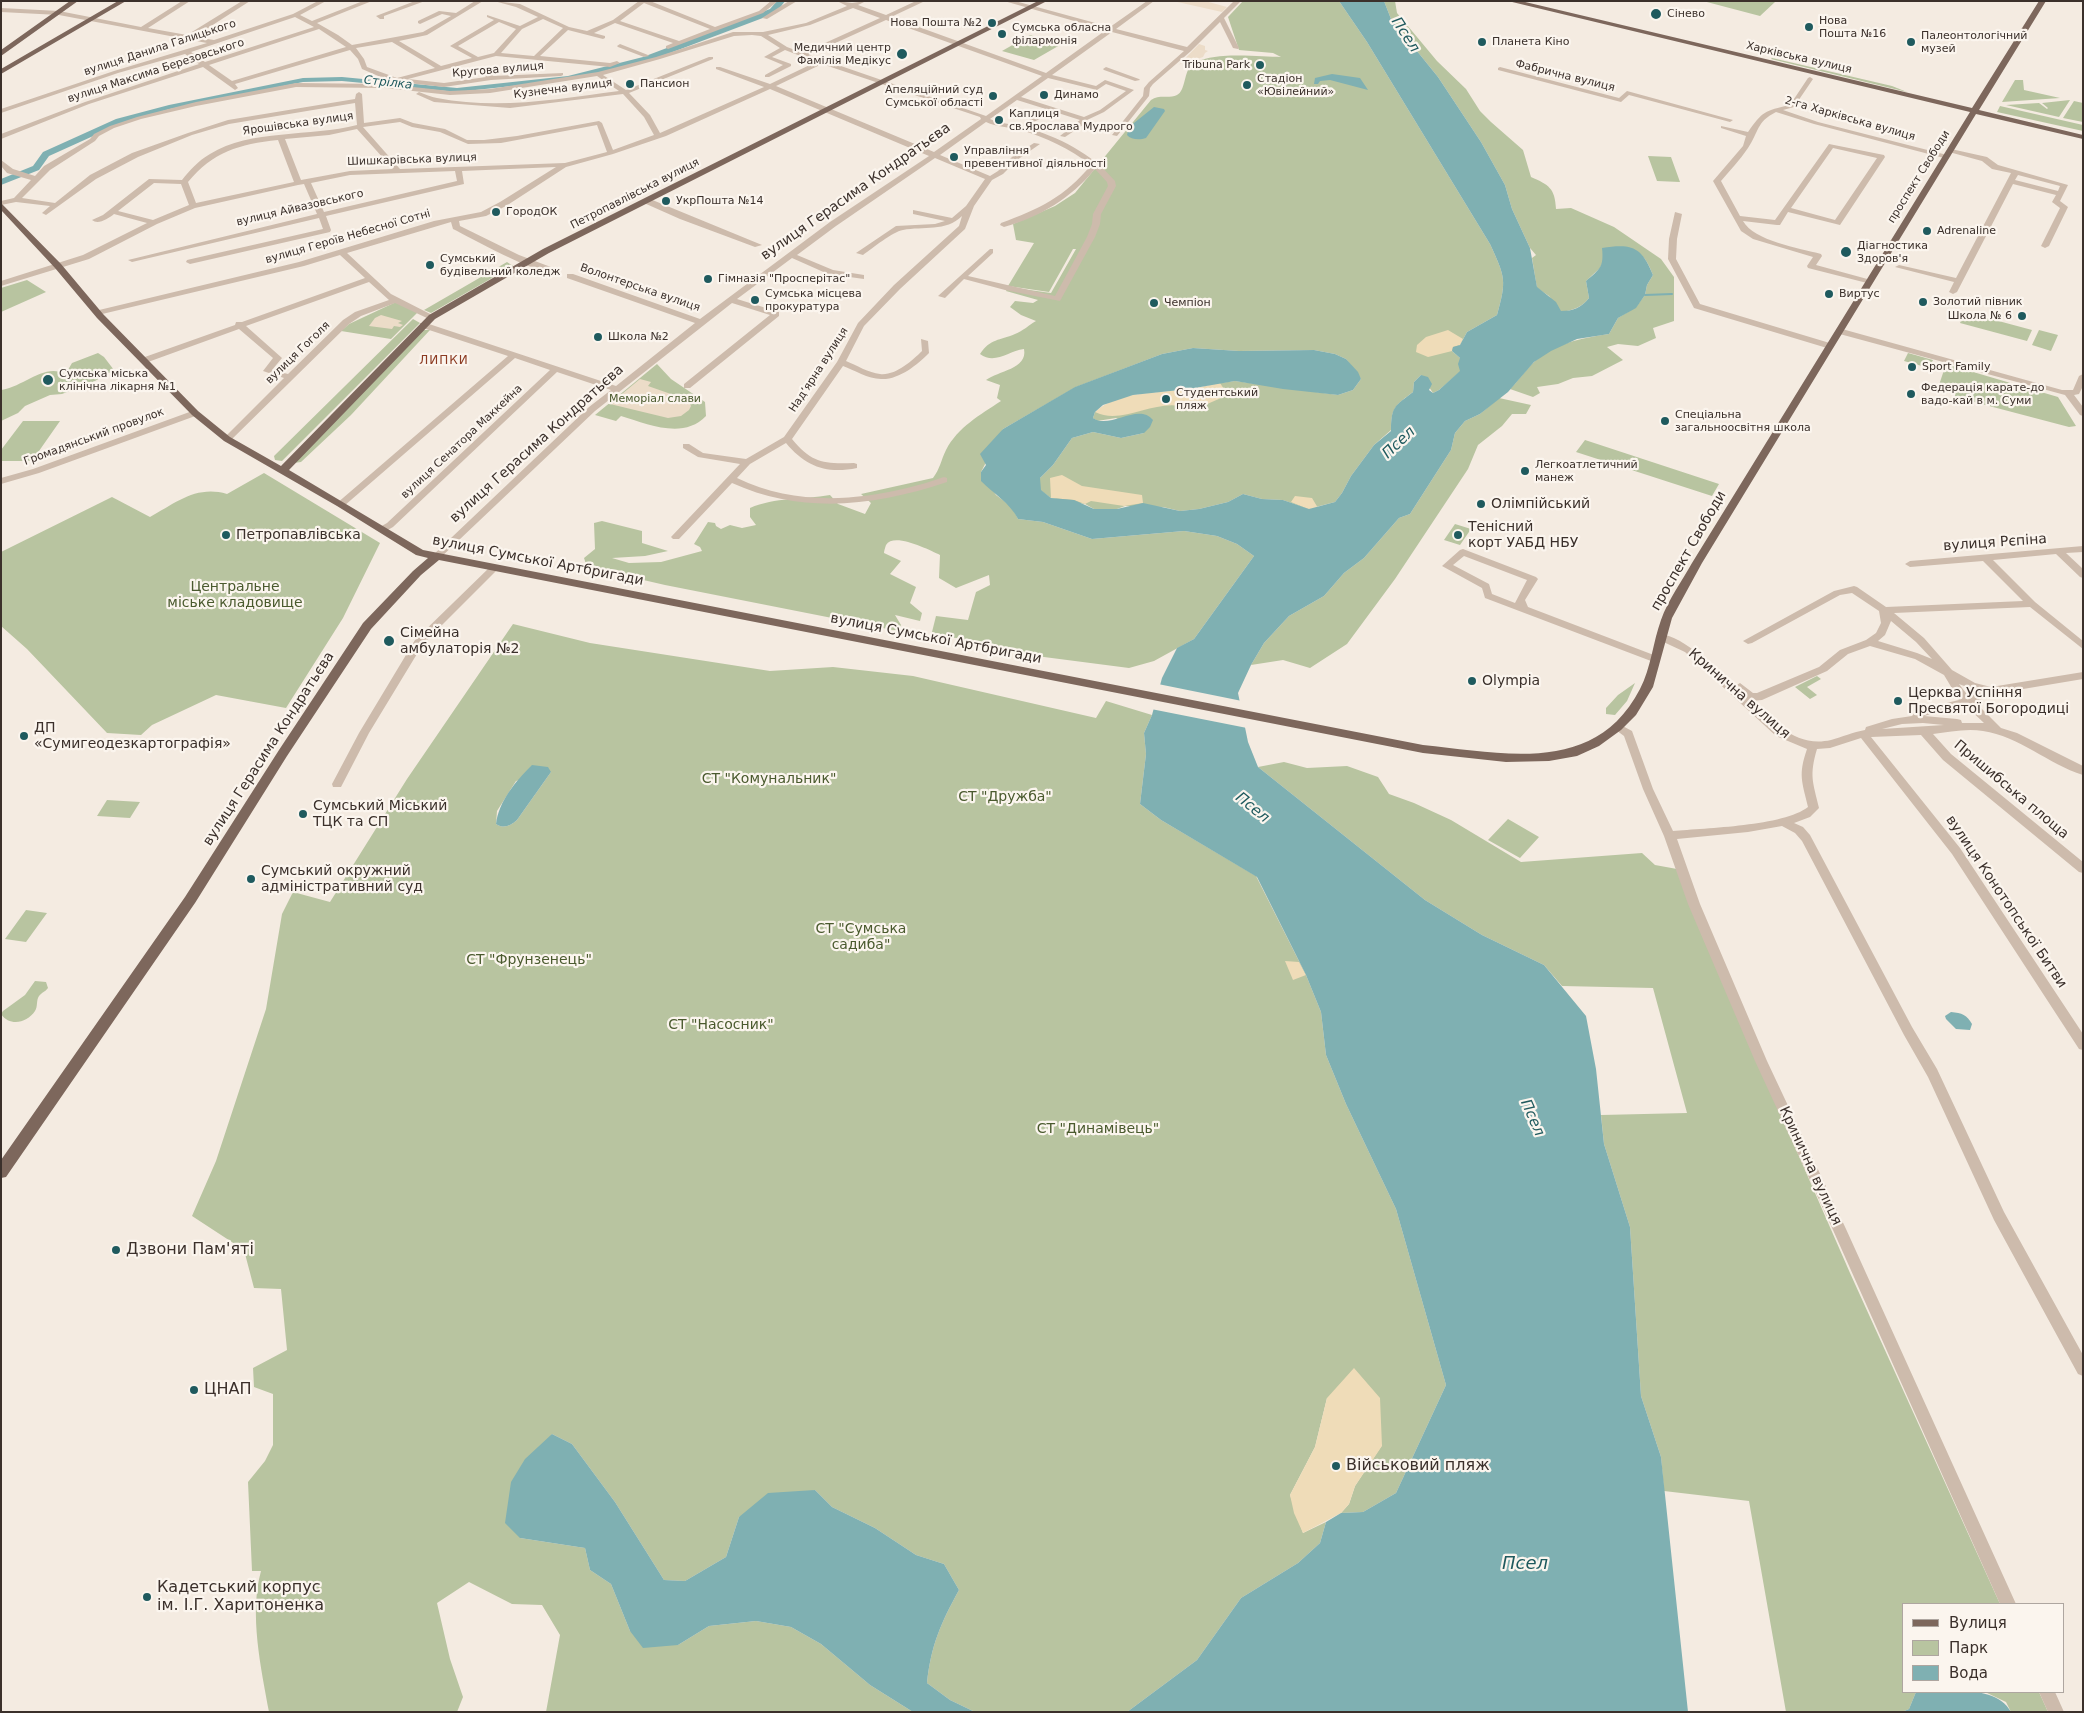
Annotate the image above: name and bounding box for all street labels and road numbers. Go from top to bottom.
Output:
street label: вулиця Данила Галицького [82,17,238,79]
street label: вулиця Максима Березовського [66,36,246,106]
street label: Харківська вулиця [1745,39,1853,77]
street label: Фабрична вулиця [1514,57,1616,95]
street label: Кругова вулиця [452,59,544,81]
street label: Кузнечна вулиця [513,76,613,102]
street label: 2-га Харківська вулиця [1783,94,1917,144]
street label: Ярошівська вулиця [242,110,354,138]
street label: вулиця Герасима Кондратьєва [758,120,954,264]
street label: проспект Свободи [1885,128,1953,226]
street label: Шишкарівська вулиця [347,151,477,169]
street label: Петропавлівська вулиця [568,156,702,232]
street label: вулиця Айвазовського [235,187,365,229]
street label: вулиця Героїв Небесної Сотні [264,207,432,267]
street label: Волонтерська вулиця [578,261,702,315]
street label: вулиця Гоголя [263,319,333,387]
street label: Надʼярна вулиця [787,325,851,415]
street label: вулиця Герасима Кондратьєва [447,362,627,526]
street label: вулиця Сенатора Маккейна [399,382,525,502]
street label: Громадянський провулок [22,405,166,469]
street label: проспект Свободи [1648,488,1730,614]
street label: вулиця Рєпіна [1943,531,2047,555]
street label: вулиця Сумської Артбригади [431,532,645,590]
street label: вулиця Сумської Артбригади [829,610,1043,668]
street label: Кринична вулиця [1685,645,1793,743]
street label: вулиця Герасима Кондратьєва [200,649,338,849]
street label: Пришибська площа [1950,737,2072,843]
street label: вулиця Конотопської Битви [1942,812,2070,992]
street label: Кринична вулиця [1775,1104,1845,1228]

